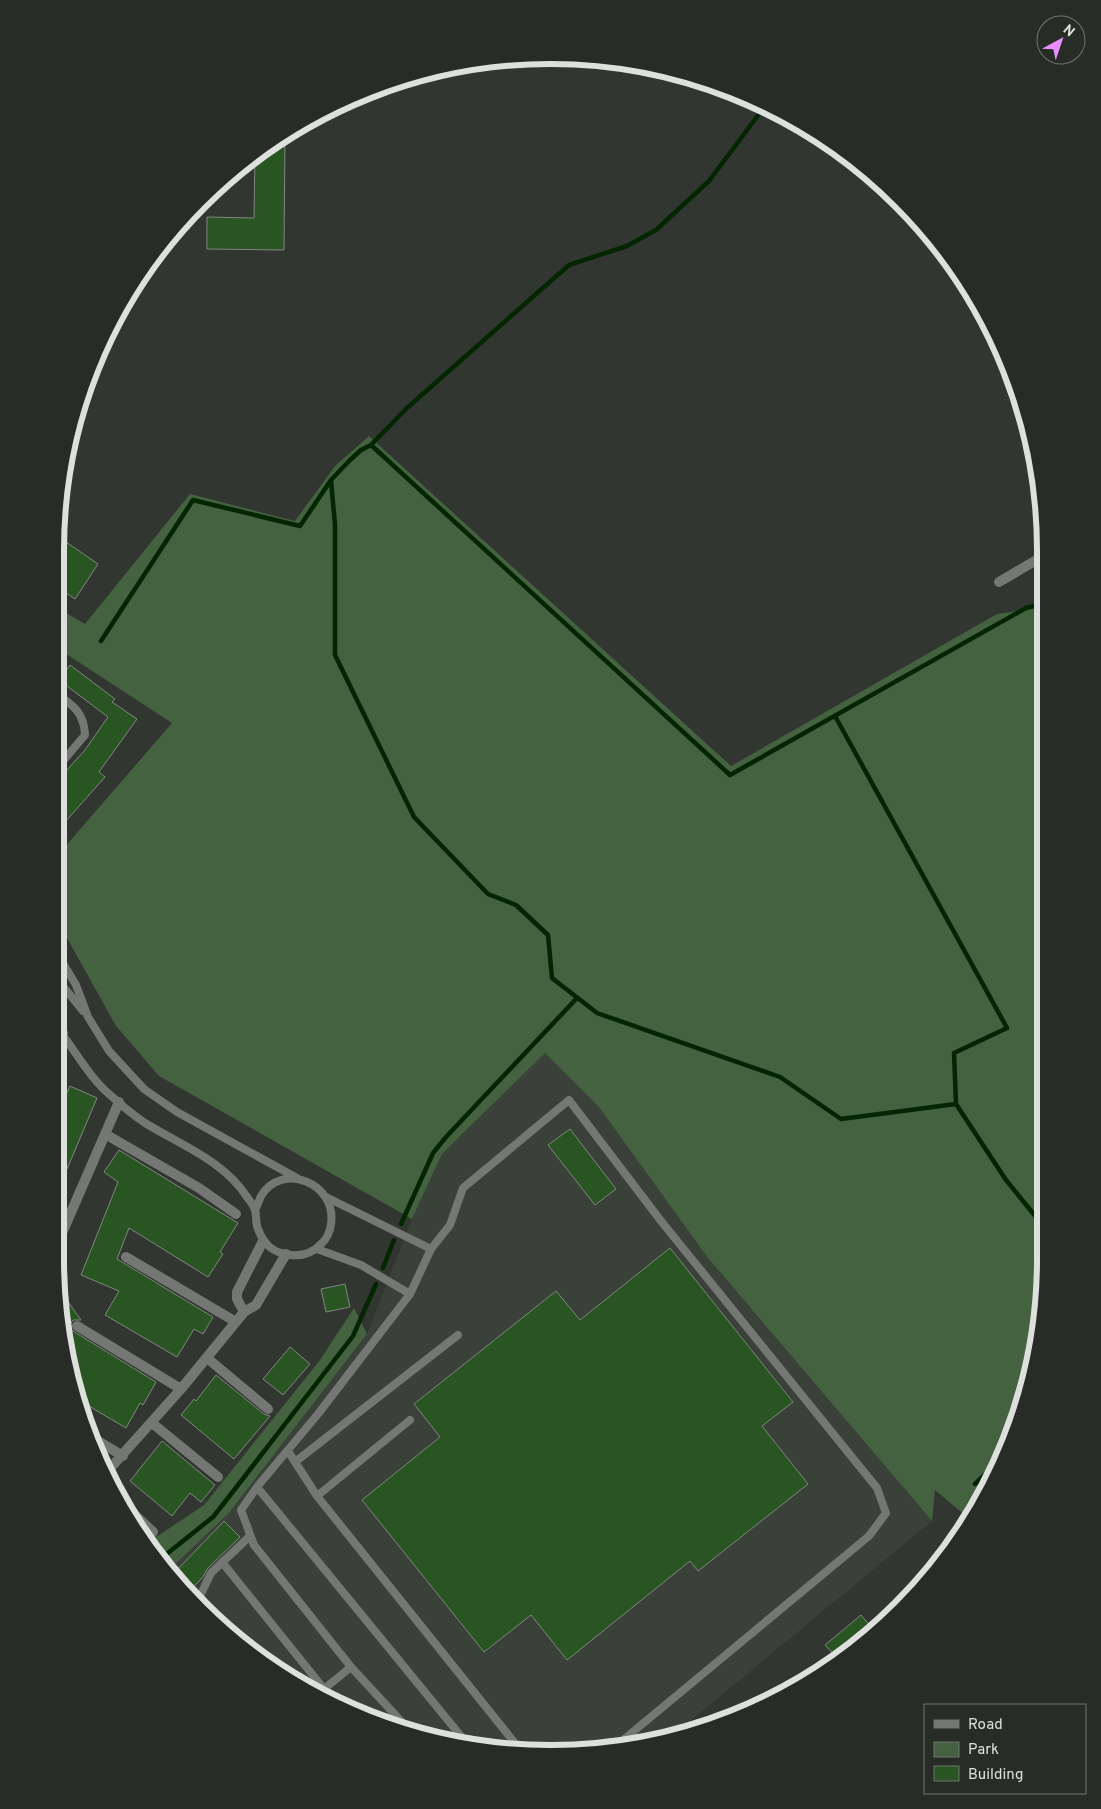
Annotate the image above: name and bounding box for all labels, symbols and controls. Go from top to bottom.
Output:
north arrow [1036,15,1086,65]
text: N [1059,21,1078,41]
legend [924,1704,1086,1794]
text: Road [968,1716,1003,1735]
text: Park [968,1741,999,1760]
text: Building [968,1766,1023,1785]

